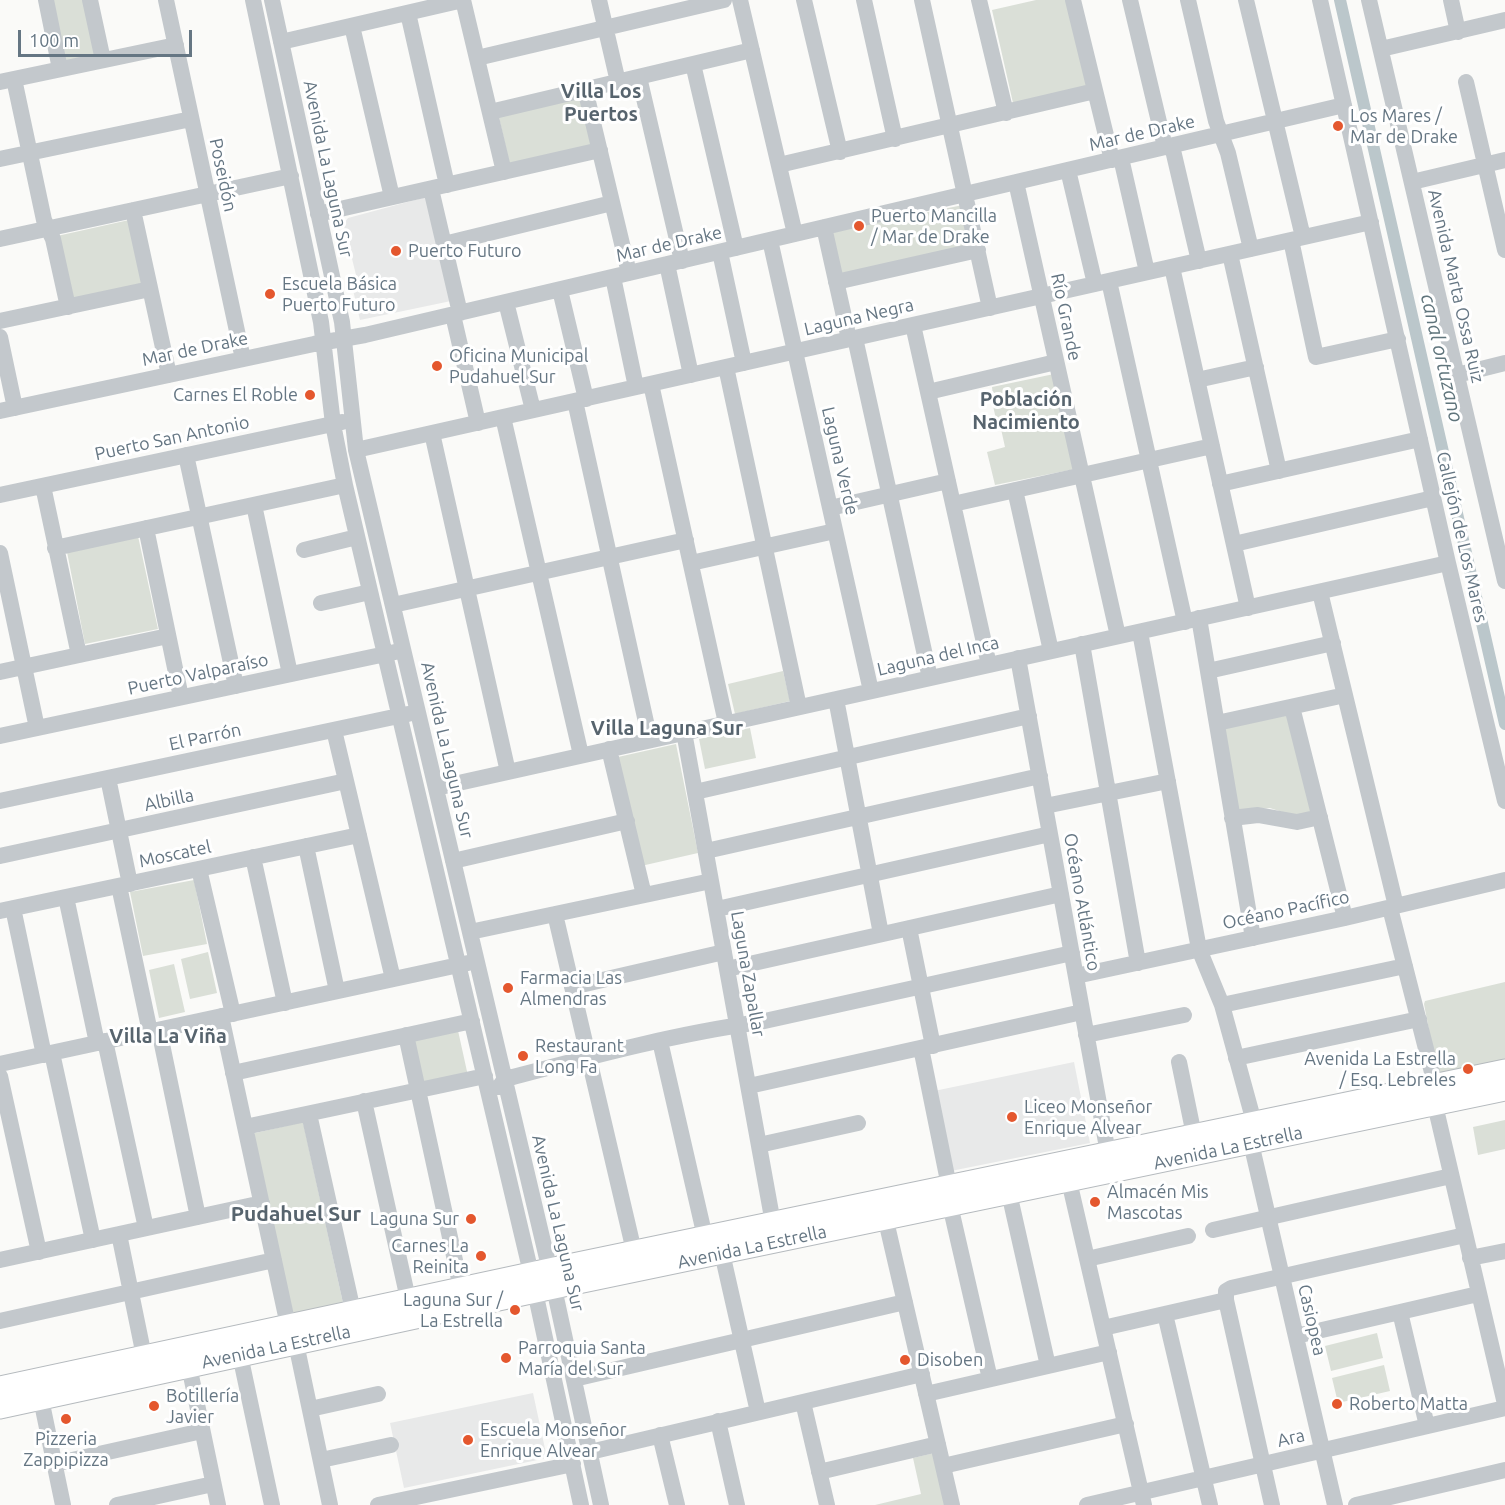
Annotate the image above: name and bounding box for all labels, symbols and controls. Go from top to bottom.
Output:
scale bar [21,18,195,56]
text: 100 m [29,30,79,50]
street label: Avenida La Laguna Sur [299,78,357,260]
district label: Villa Los Puertos [561,79,641,126]
place label: Los Mares / Mar de Drake [1350,105,1458,148]
street label: Mar de Drake [1087,110,1197,156]
marker: Los Mares / Mar de Drake [1331,119,1345,133]
street label: Poseidón [205,136,241,214]
street label: Avenida Marta Ossa Ruiz [1423,187,1489,385]
place label: Puerto Mancilla / Mar de Drake [871,205,997,248]
marker: Puerto Mancilla / Mar de Drake [852,219,866,233]
street label: Mar de Drake [614,221,724,267]
place label: Puerto Futuro [408,240,522,262]
marker: Puerto Futuro [389,244,403,258]
street label: Río Grande [1046,271,1086,363]
place label: Escuela Básica Puerto Futuro [282,273,397,316]
marker: Escuela Básica Puerto Futuro [263,287,277,301]
water label: canal ortuzano [1416,291,1468,425]
street label: Laguna Negra [802,294,916,340]
street label: Mar de Drake [140,327,250,371]
place label: Oficina Municipal Pudahuel Sur [449,345,588,388]
marker: Oficina Municipal Pudahuel Sur [430,359,444,373]
place label: Carnes El Roble [173,384,298,406]
district label: Población Nacimiento [972,387,1080,434]
marker: Carnes El Roble [303,388,317,402]
street label: Laguna Verde [817,405,863,517]
street label: Puerto San Antonio [93,411,251,465]
street label: Callejón de Los Mares [1432,449,1492,625]
street label: Laguna del Inca [875,631,1001,681]
street label: Puerto Valparaíso [126,649,270,699]
street label: Avenida La Laguna Sur [416,660,478,840]
district label: Villa Laguna Sur [591,716,743,740]
street label: El Parrón [167,719,243,755]
street label: Albilla [142,784,196,816]
street label: Océano Atlántico [1059,831,1105,973]
street label: Moscatel [137,836,213,872]
street label: Océano Pacífico [1221,886,1351,934]
street label: Laguna Zapallar [726,909,770,1039]
place label: Farmacia Las Almendras [520,967,622,1010]
marker: Farmacia Las Almendras [501,981,515,995]
district label: Villa La Viña [109,1024,227,1048]
place label: Restaurant Long Fa [535,1035,624,1078]
place label: Avenida La Estrella / Esq. Lebreles [1304,1048,1456,1090]
marker: Restaurant Long Fa [516,1049,530,1063]
marker: Avenida La Estrella / Esq. Lebreles [1461,1062,1475,1076]
place label: Liceo Monseñor Enrique Alvear [1024,1096,1152,1138]
marker: Liceo Monseñor Enrique Alvear [1005,1110,1019,1124]
street label: Avenida La Estrella [1152,1122,1304,1174]
street label: Avenida La Laguna Sur [527,1133,589,1313]
place label: Almacén Mis Mascotas [1107,1181,1209,1224]
marker: Almacén Mis Mascotas [1088,1195,1102,1209]
district label: Pudahuel Sur [231,1201,361,1227]
place label: Laguna Sur [370,1208,459,1230]
marker: Laguna Sur [464,1212,478,1226]
street label: Avenida La Estrella [676,1221,828,1273]
place label: Carnes La Reinita [391,1235,469,1278]
marker: Carnes La Reinita [474,1249,488,1263]
street label: Casiopea [1293,1282,1331,1358]
place label: Laguna Sur / La Estrella [403,1289,503,1332]
marker: Laguna Sur / La Estrella [508,1303,522,1317]
street label: Avenida La Estrella [200,1321,352,1373]
place label: Parroquia Santa María del Sur [518,1337,646,1380]
place label: Disoben [917,1349,983,1371]
marker: Parroquia Santa María del Sur [499,1351,513,1365]
marker: Disoben [898,1353,912,1367]
place label: Botillería Javier [166,1385,239,1428]
place label: Roberto Matta [1349,1393,1468,1415]
marker: Roberto Matta [1330,1397,1344,1411]
marker: Botillería Javier [147,1399,161,1413]
marker: Pizzeria Zappipizza [59,1412,73,1426]
place label: Escuela Monseñor Enrique Alvear [480,1419,626,1462]
street label: Ara [1275,1424,1307,1452]
place label: Pizzeria Zappipizza [23,1428,109,1470]
marker: Escuela Monseñor Enrique Alvear [461,1433,475,1447]

